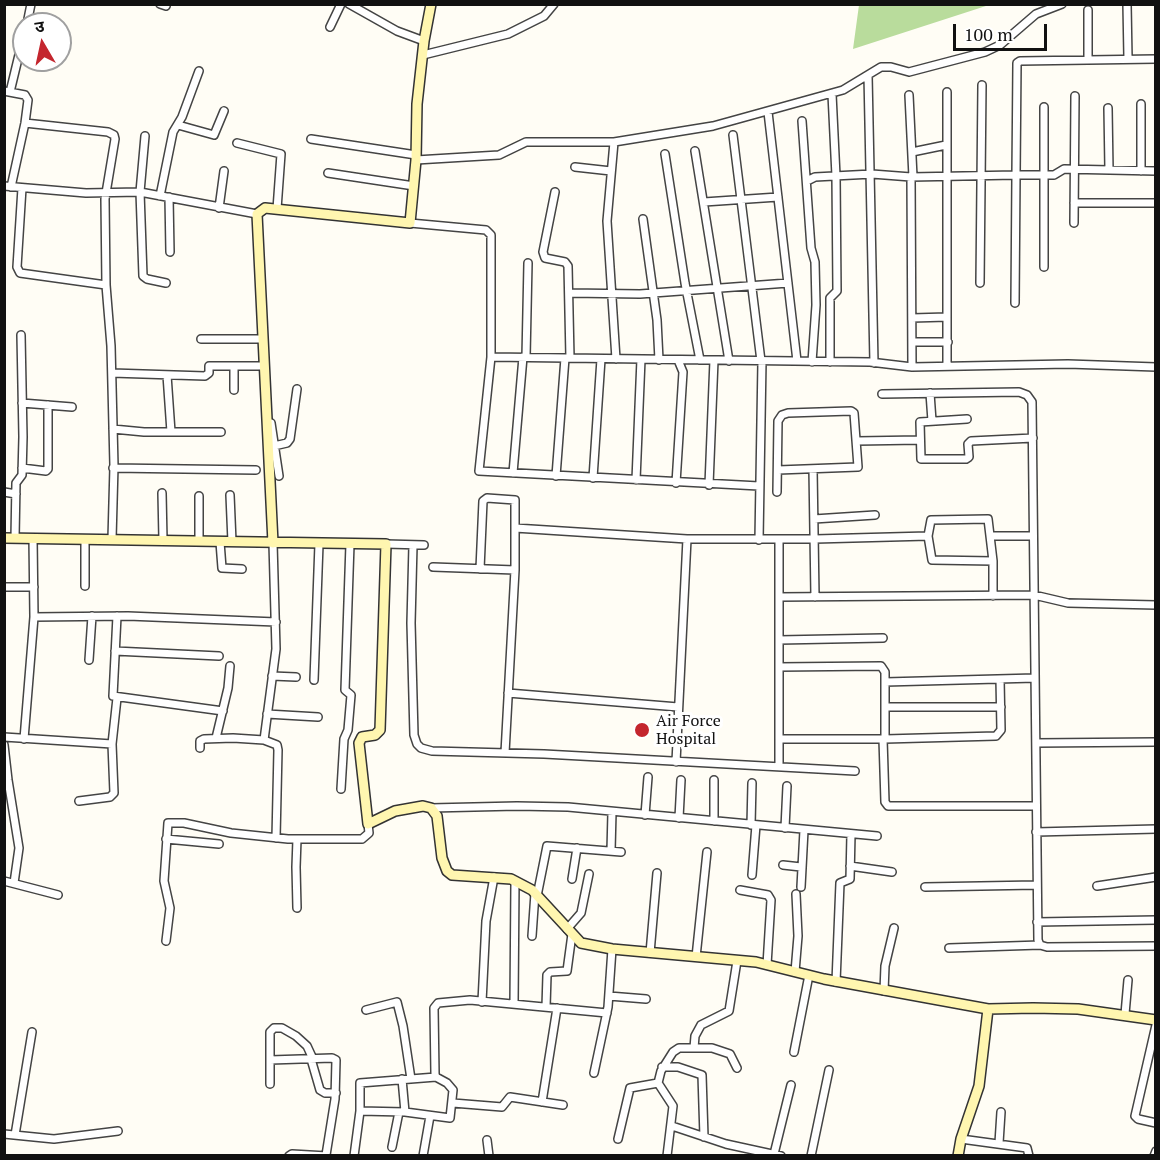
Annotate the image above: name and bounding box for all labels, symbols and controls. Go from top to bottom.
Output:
north arrow [12,12,72,72]
scale bar [956,12,1050,50]
text: उ [33,15,46,38]
text: 100 m [964,22,1013,46]
place label: Air Force Hospital [656,711,721,749]
marker: Air Force Hospital [633,721,651,739]

